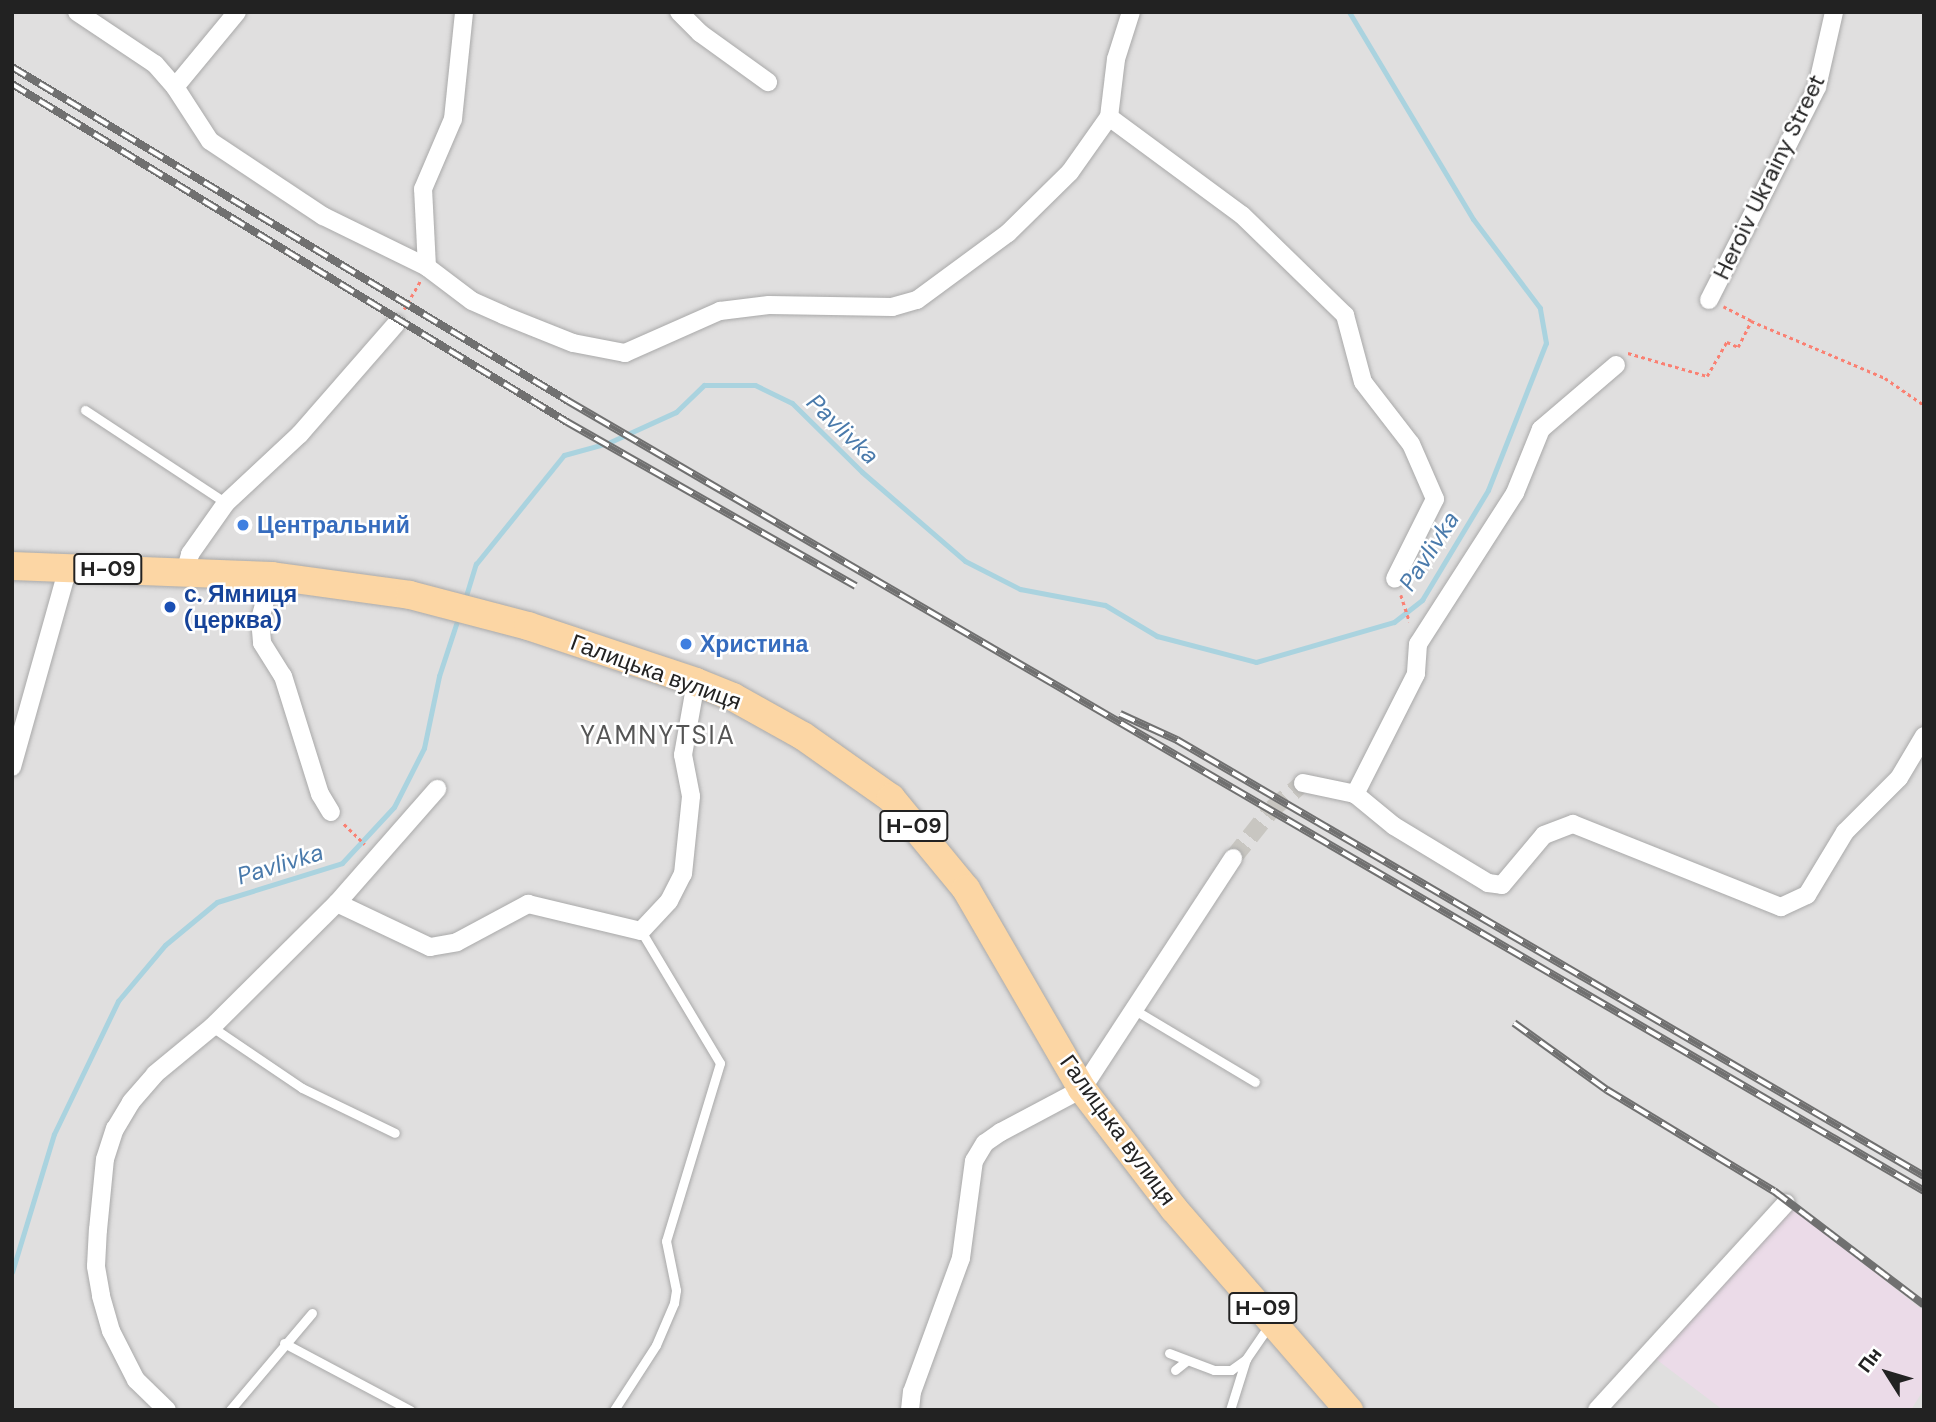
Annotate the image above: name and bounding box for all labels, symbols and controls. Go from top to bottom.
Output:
street label: Heroiv Ukrainy Street [1707,70,1831,284]
water label: Pavlivka [801,388,885,470]
water label: Pavlivka [1393,506,1465,596]
place label: Центральний [257,511,410,539]
marker: Центральний [235,517,251,533]
road number: Н-09 [73,552,143,586]
place label: с. Ямниця (церква) [184,580,297,634]
marker: с. Ямниця (церква) [162,599,178,615]
street label: Галицька вулиця [567,628,745,716]
place label: Христина [700,630,808,658]
marker: Христина [678,636,694,652]
district label: YAMNYTSIA [581,720,735,752]
road number: Н-09 [879,808,949,844]
water label: Pavlivka [233,837,327,891]
street label: Галицька вулиця [1054,1049,1182,1211]
road number: Н-09 [1228,1290,1298,1326]
north arrow [1852,1338,1922,1408]
text: Пн [1852,1343,1887,1378]

